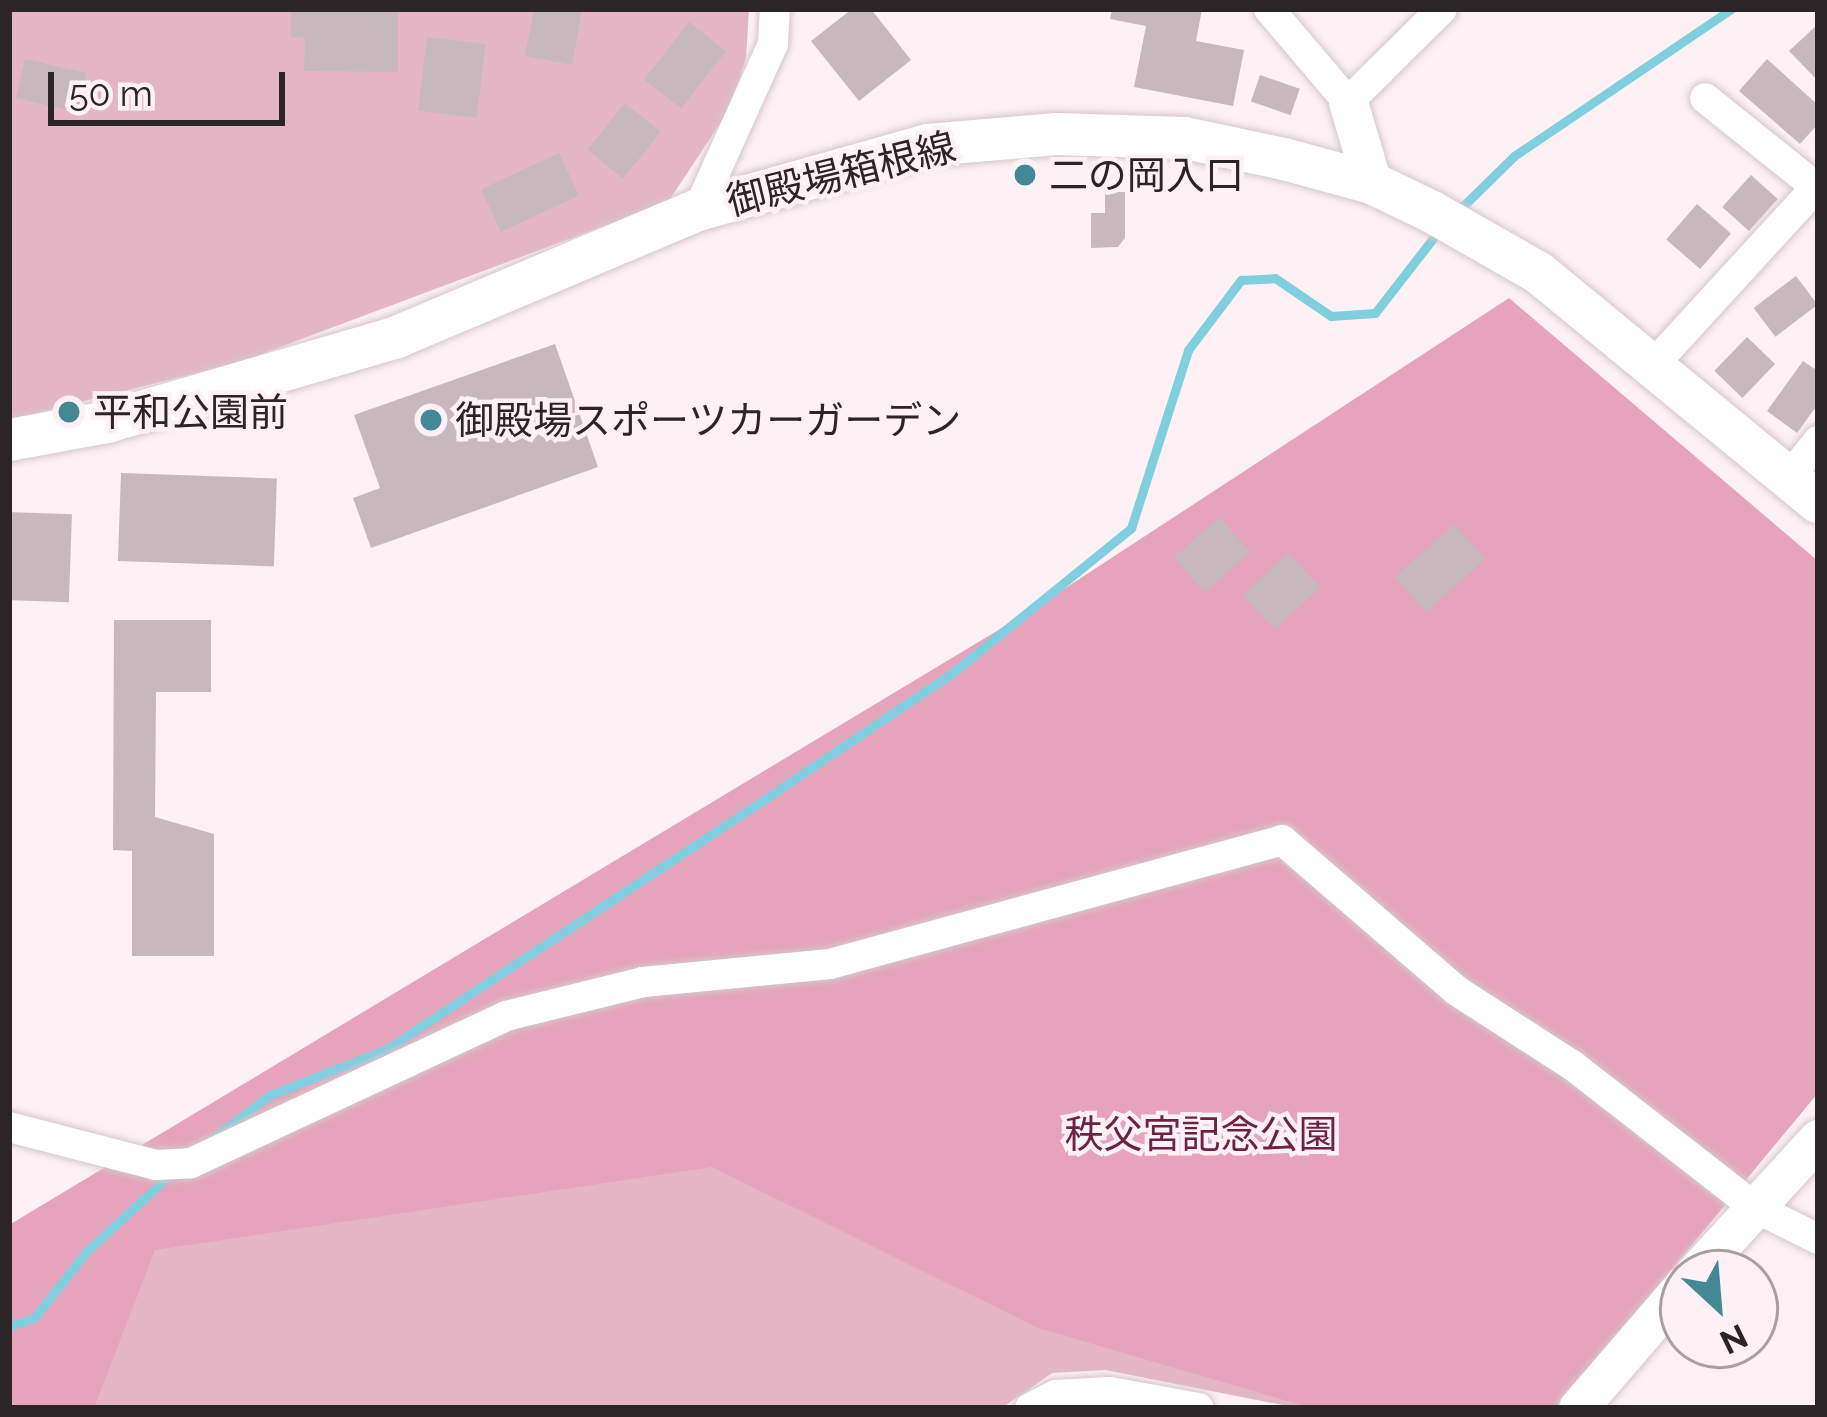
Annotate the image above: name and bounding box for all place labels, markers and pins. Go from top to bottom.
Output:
place label: 二の岡入口 [1049,152,1244,198]
marker: 二の岡入口 [1012,162,1038,188]
place label: 平和公園前 [93,389,288,435]
place label: 御殿場スポーツカーガーデン [455,397,962,443]
marker: 平和公園前 [56,399,82,425]
marker: 御殿場スポーツカーガーデン [418,407,444,433]

